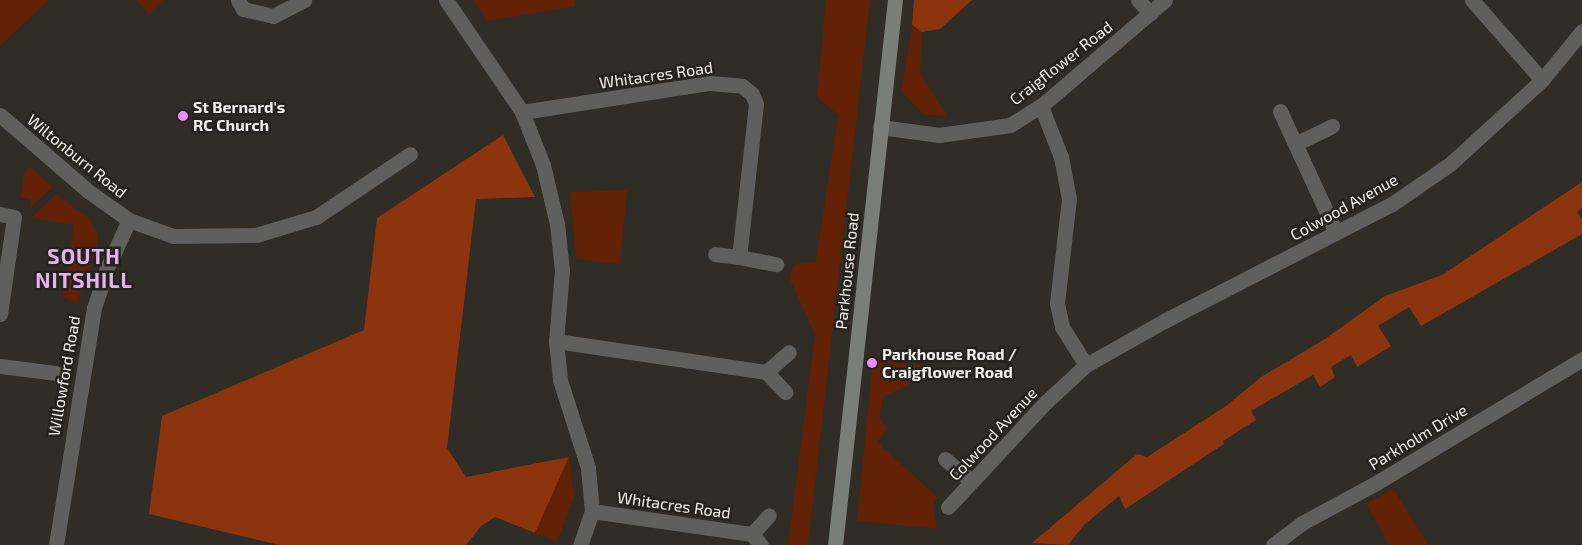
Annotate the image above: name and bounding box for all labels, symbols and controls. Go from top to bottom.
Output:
street label: Craigflower Road [1006,17,1116,109]
street label: Whitacres Road [598,58,714,92]
place label: St Bernard's RC Church [193,97,285,135]
street label: Wiltonburn Road [23,110,131,202]
marker: St Bernard's RC Church [177,110,189,122]
street label: Colwood Avenue [1287,169,1401,245]
street label: Parkhouse Road [831,212,863,330]
district label: SOUTH NITSHILL [34,243,134,293]
street label: Willowford Road [44,314,84,438]
place label: Parkhouse Road / Craigflower Road [882,344,1017,382]
marker: Parkhouse Road / Craigflower Road [866,357,878,369]
street label: Colwood Avenue [945,383,1041,485]
street label: Parkholm Drive [1365,400,1471,474]
street label: Whitacres Road [616,488,732,522]

